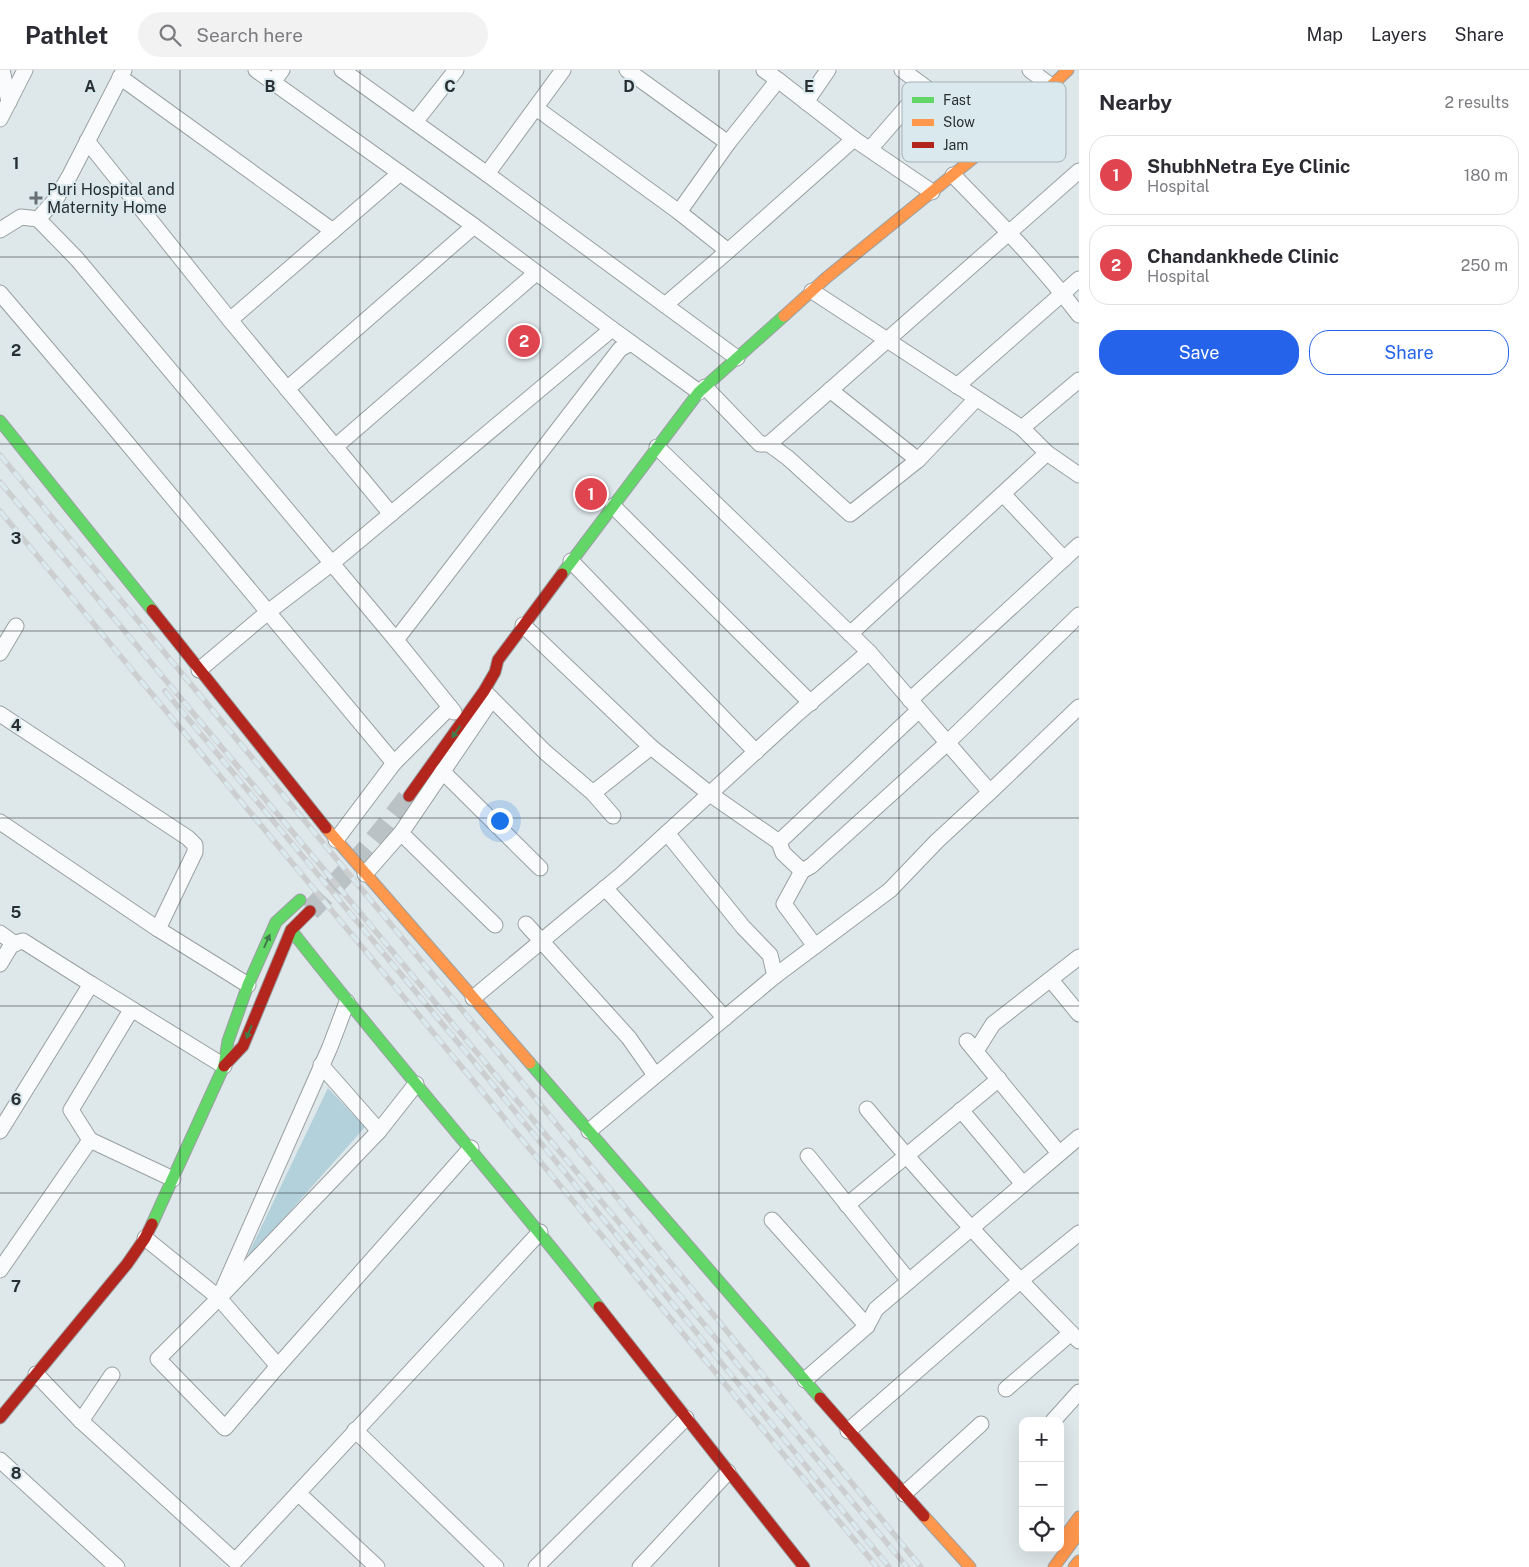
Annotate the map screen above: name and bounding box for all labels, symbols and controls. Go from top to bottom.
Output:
search box [138,12,488,57]
text: Pathlet [25,21,108,49]
icon: search [156,21,184,49]
text: Search here [196,24,303,46]
text: Map [1307,24,1343,45]
text: Layers [1371,24,1427,45]
text: Share [1455,24,1504,45]
text: A [84,77,96,96]
text: B [265,77,276,96]
text: C [444,77,456,96]
text: D [623,77,635,96]
text: E [804,77,814,96]
legend [902,82,1066,162]
text: Nearby [1099,90,1172,115]
text: Fast [943,92,971,108]
text: 2 results [1444,93,1509,112]
text: Slow [943,114,975,130]
text: Jam [943,137,968,153]
text: 1 [13,154,19,173]
text: ShubhNetra Eye Clinic [1147,155,1350,177]
text: 1 [1113,166,1119,185]
text: 180 m [1464,166,1508,185]
text: Hospital [1147,177,1210,196]
place label: Puri Hospital and Maternity Home [47,180,175,217]
marker: Puri Hospital and Maternity Home [29,191,43,205]
text: Chandankhede Clinic [1147,245,1339,267]
text: 2 [1111,256,1121,275]
text: 250 m [1461,256,1508,275]
text: Hospital [1147,267,1210,286]
pin: 2 [508,322,540,360]
button: Save [1099,330,1299,375]
button: Share [1309,330,1509,375]
text: 2 [11,341,21,360]
pin: 1 [575,475,607,513]
text: 3 [11,529,21,548]
text: 4 [11,716,22,735]
one-way arrow [451,725,460,738]
your location [487,808,513,834]
text: 5 [11,903,22,922]
one-way arrow [264,934,272,948]
one-way arrow [244,1025,252,1039]
text: 6 [11,1090,21,1109]
text: 7 [11,1277,21,1296]
map controls [1019,1417,1064,1552]
button: + [1019,1417,1064,1462]
button: − [1019,1462,1064,1507]
text: 8 [11,1464,22,1483]
button: locate [1019,1507,1064,1552]

